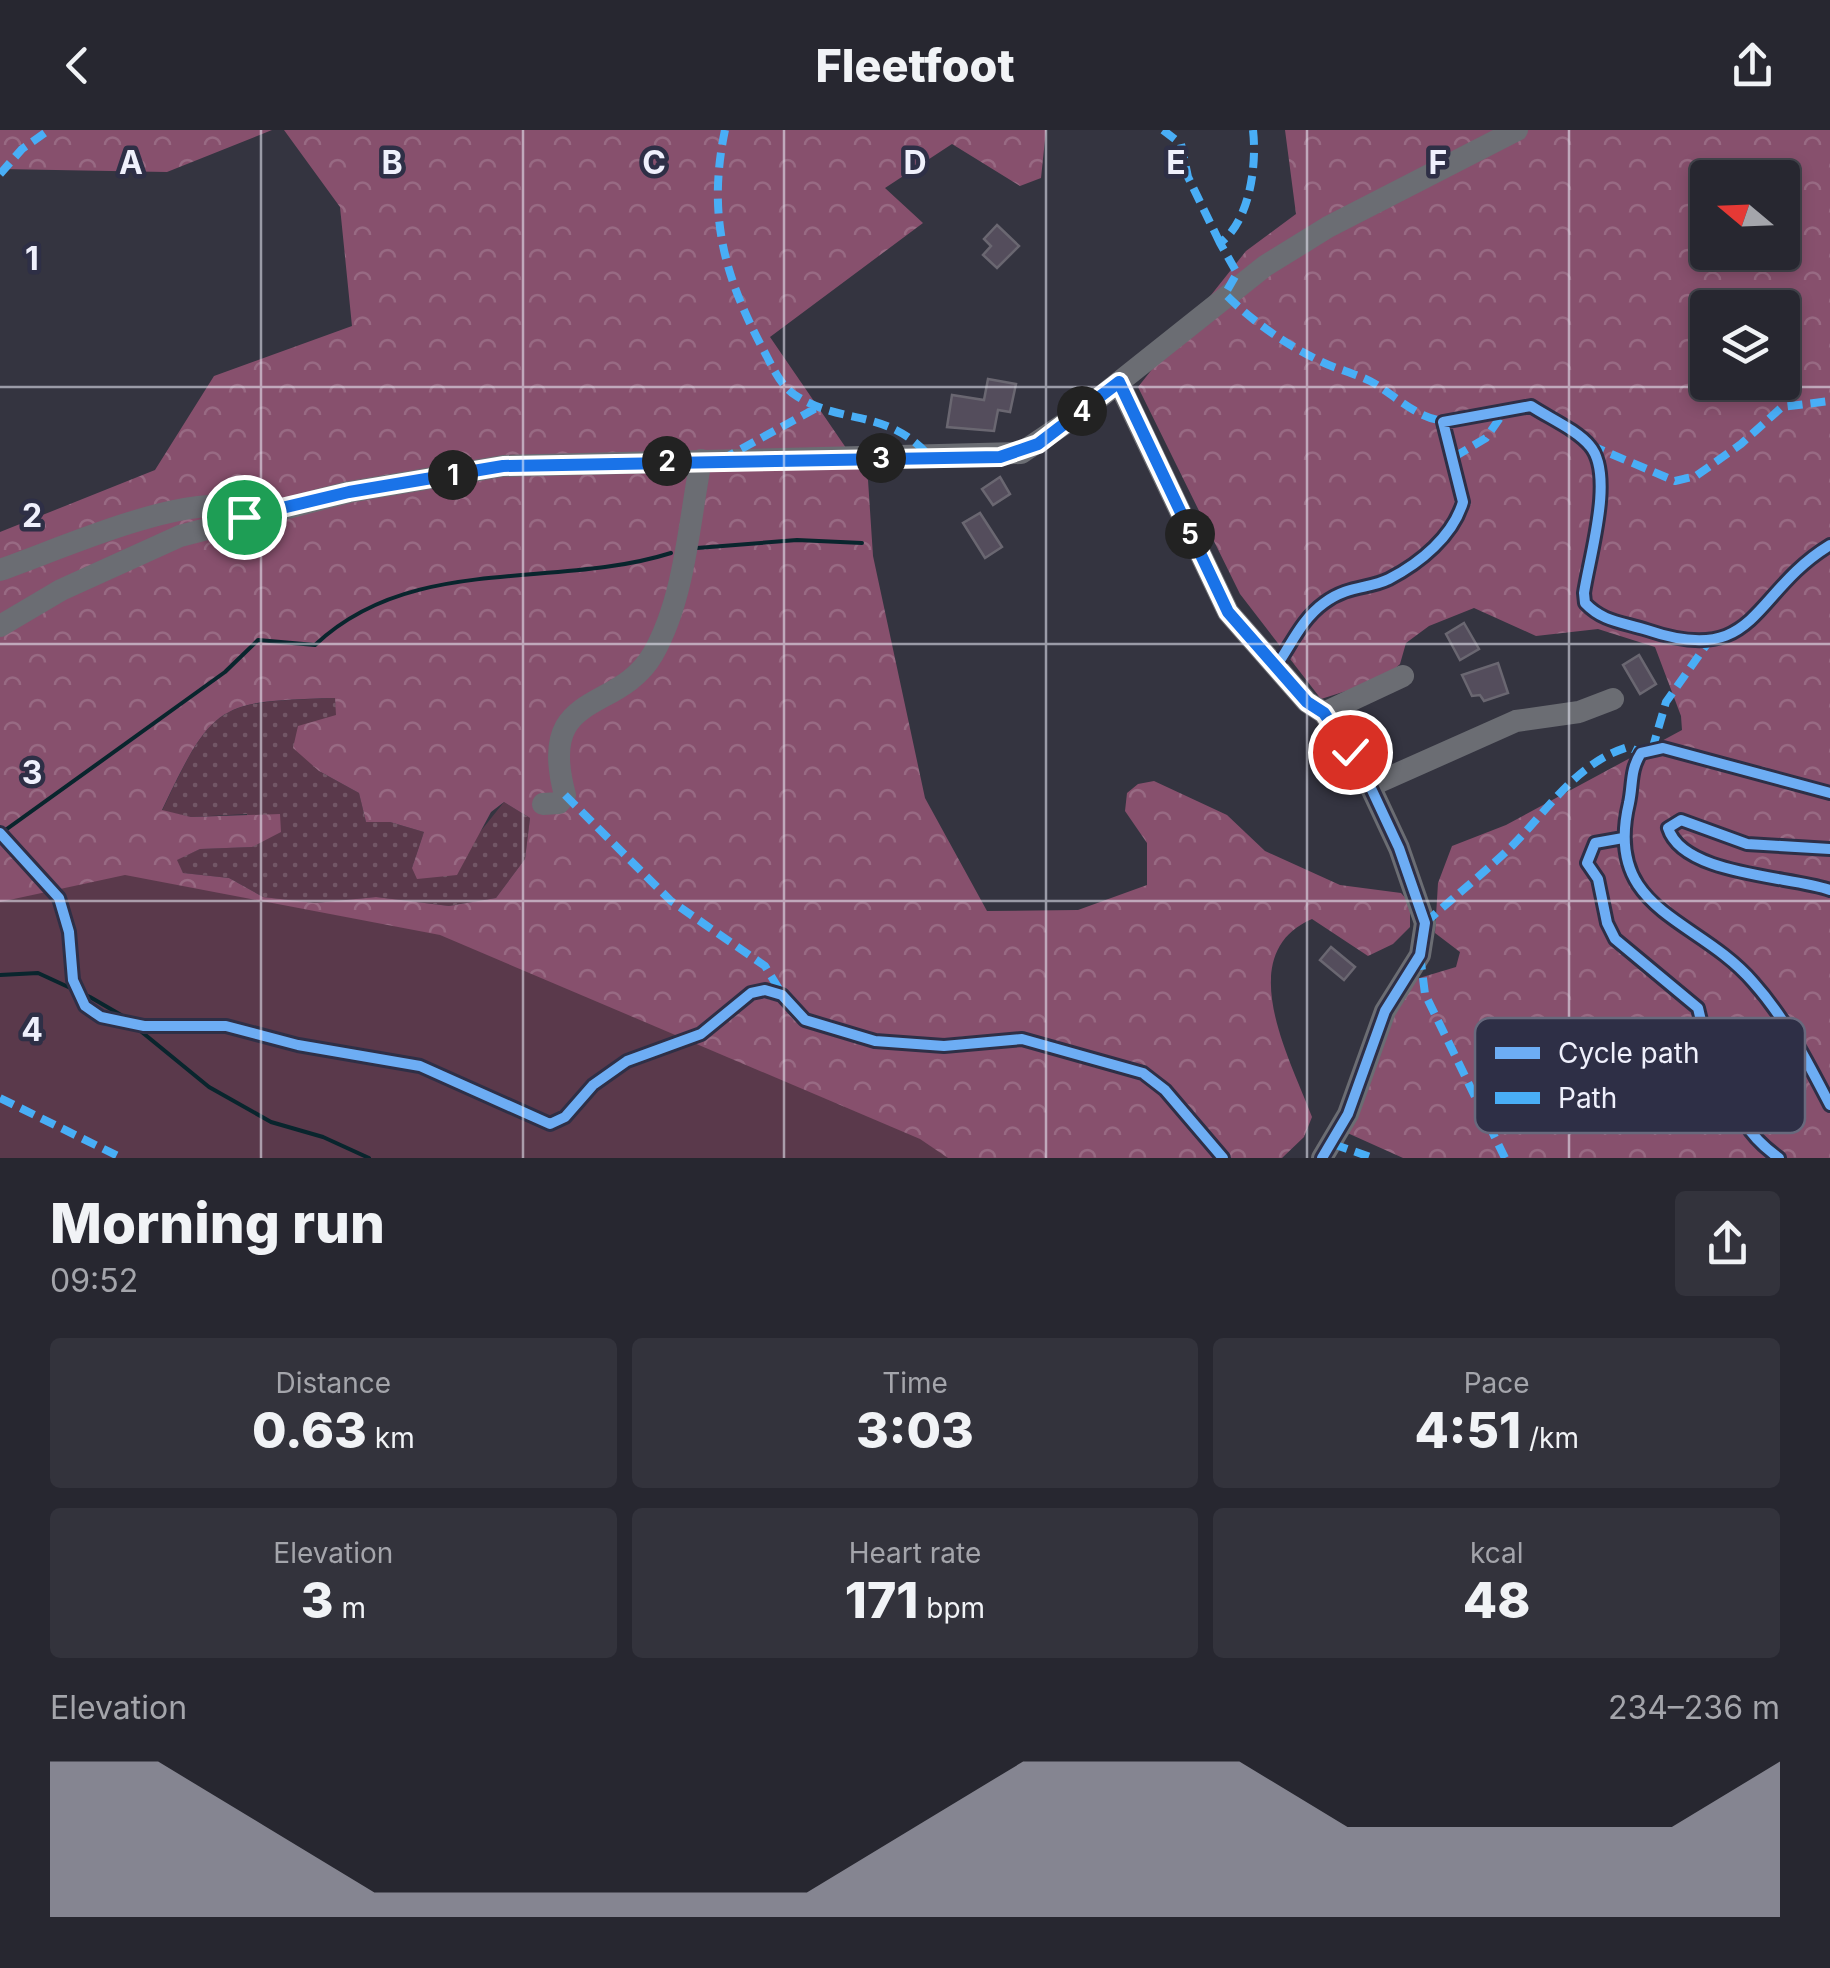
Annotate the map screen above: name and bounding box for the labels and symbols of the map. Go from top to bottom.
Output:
text: A [119,143,143,182]
text: B [381,143,403,182]
text: C [642,143,666,182]
text: D [903,143,927,182]
text: E [1166,143,1186,182]
text: F [1429,143,1447,182]
north arrow [1690,160,1800,270]
text: 1 [25,239,39,278]
pin: 4 [1057,386,1107,436]
pin: 3 [856,433,906,483]
pin: 2 [642,436,692,486]
pin: 1 [428,450,478,500]
pin [202,475,287,560]
text: 2 [22,496,42,535]
pin: 5 [1165,509,1215,559]
pin [1308,710,1393,795]
text: 3 [22,753,42,792]
text: 4 [21,1010,43,1049]
legend [1475,1018,1805,1133]
text: Cycle path [1558,1036,1699,1070]
text: Path [1558,1081,1617,1115]

